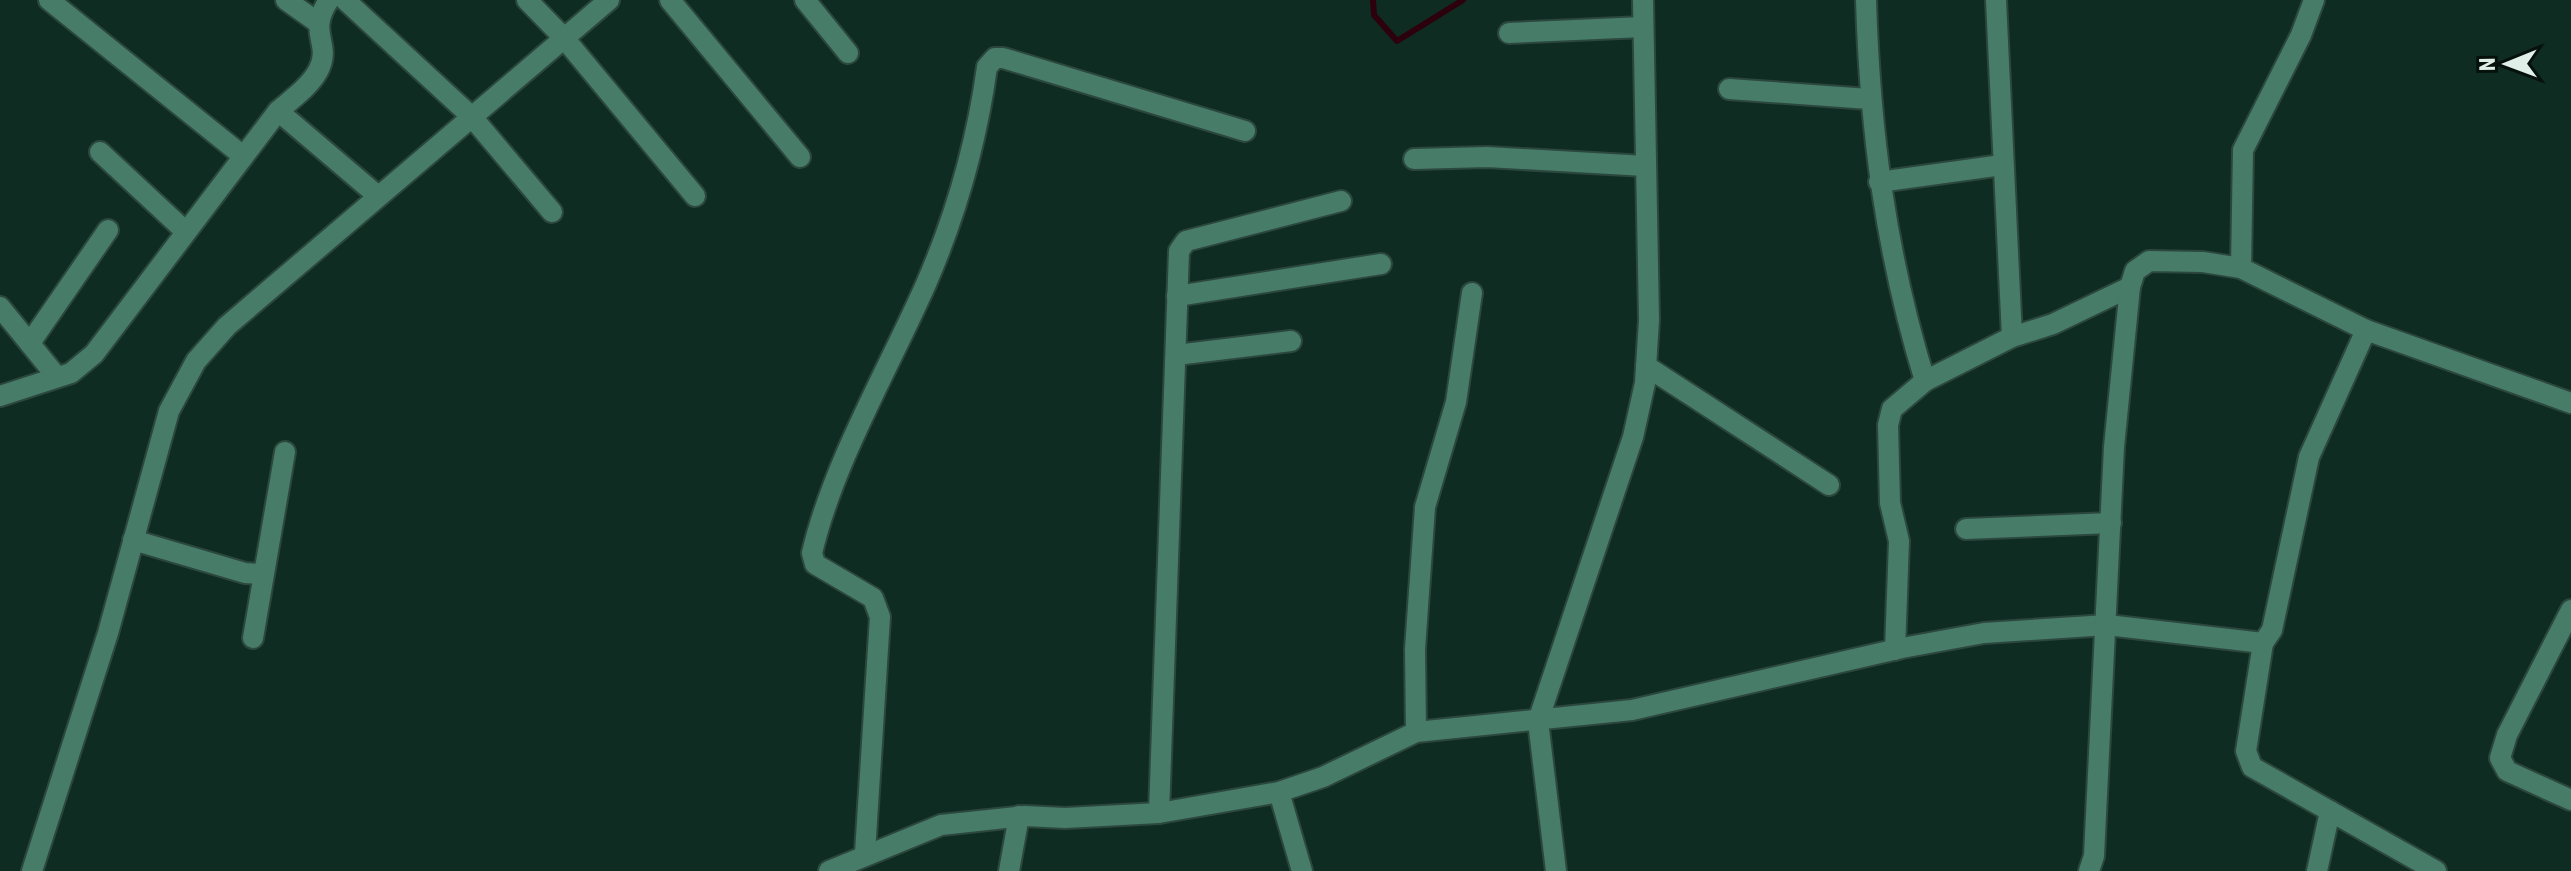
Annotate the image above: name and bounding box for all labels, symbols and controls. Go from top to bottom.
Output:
north arrow [2467,24,2547,104]
text: N [2475,57,2500,71]

